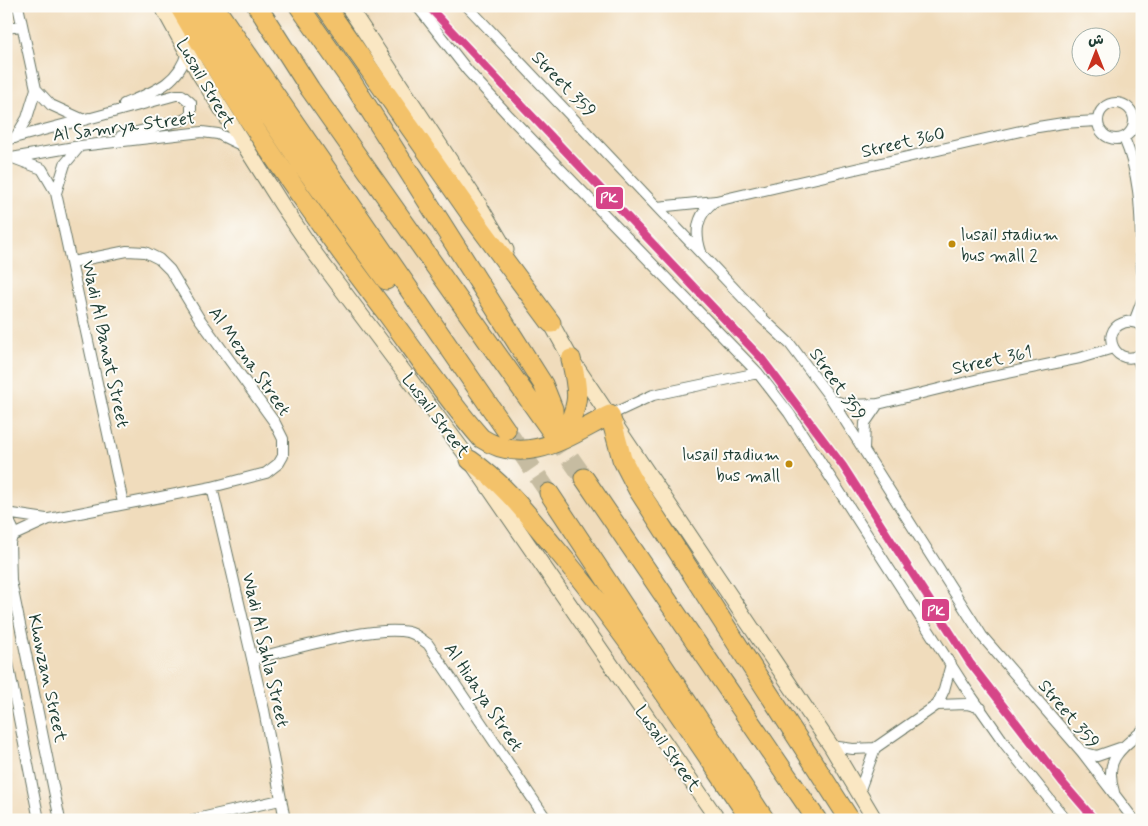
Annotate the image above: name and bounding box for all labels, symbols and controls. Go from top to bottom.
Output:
north arrow [1070,28,1120,78]
text: ش [1088,31,1104,49]
street label: Lusail Street [170,34,241,133]
street label: Street 359 [526,46,601,123]
street label: Al Samrya Street [51,106,197,148]
street label: Street 360 [859,122,947,164]
line badge: PK [595,186,624,210]
text: PK [600,189,618,207]
place label: lusail stadium bus mall 2 [961,224,1059,267]
marker: lusail stadium bus mall 2 [947,239,957,249]
street label: Wadi Al Banat Street [76,258,135,430]
street label: Al Mezna Street [203,302,296,421]
street label: Street 361 [950,341,1035,381]
street label: Street 359 [803,343,871,426]
street label: Lusail Street [396,368,475,463]
place label: lusail stadium bus mall [682,444,780,487]
marker: lusail stadium bus mall [784,459,794,469]
street label: Wadi Al Sahla Street [236,571,295,730]
line badge: PK [921,598,950,622]
text: PK [927,602,945,620]
street label: Khowzan Street [22,612,72,745]
street label: Al Hidaya Street [438,638,529,757]
street label: Street 359 [1032,675,1104,754]
street label: Lusail Street [629,701,706,797]

